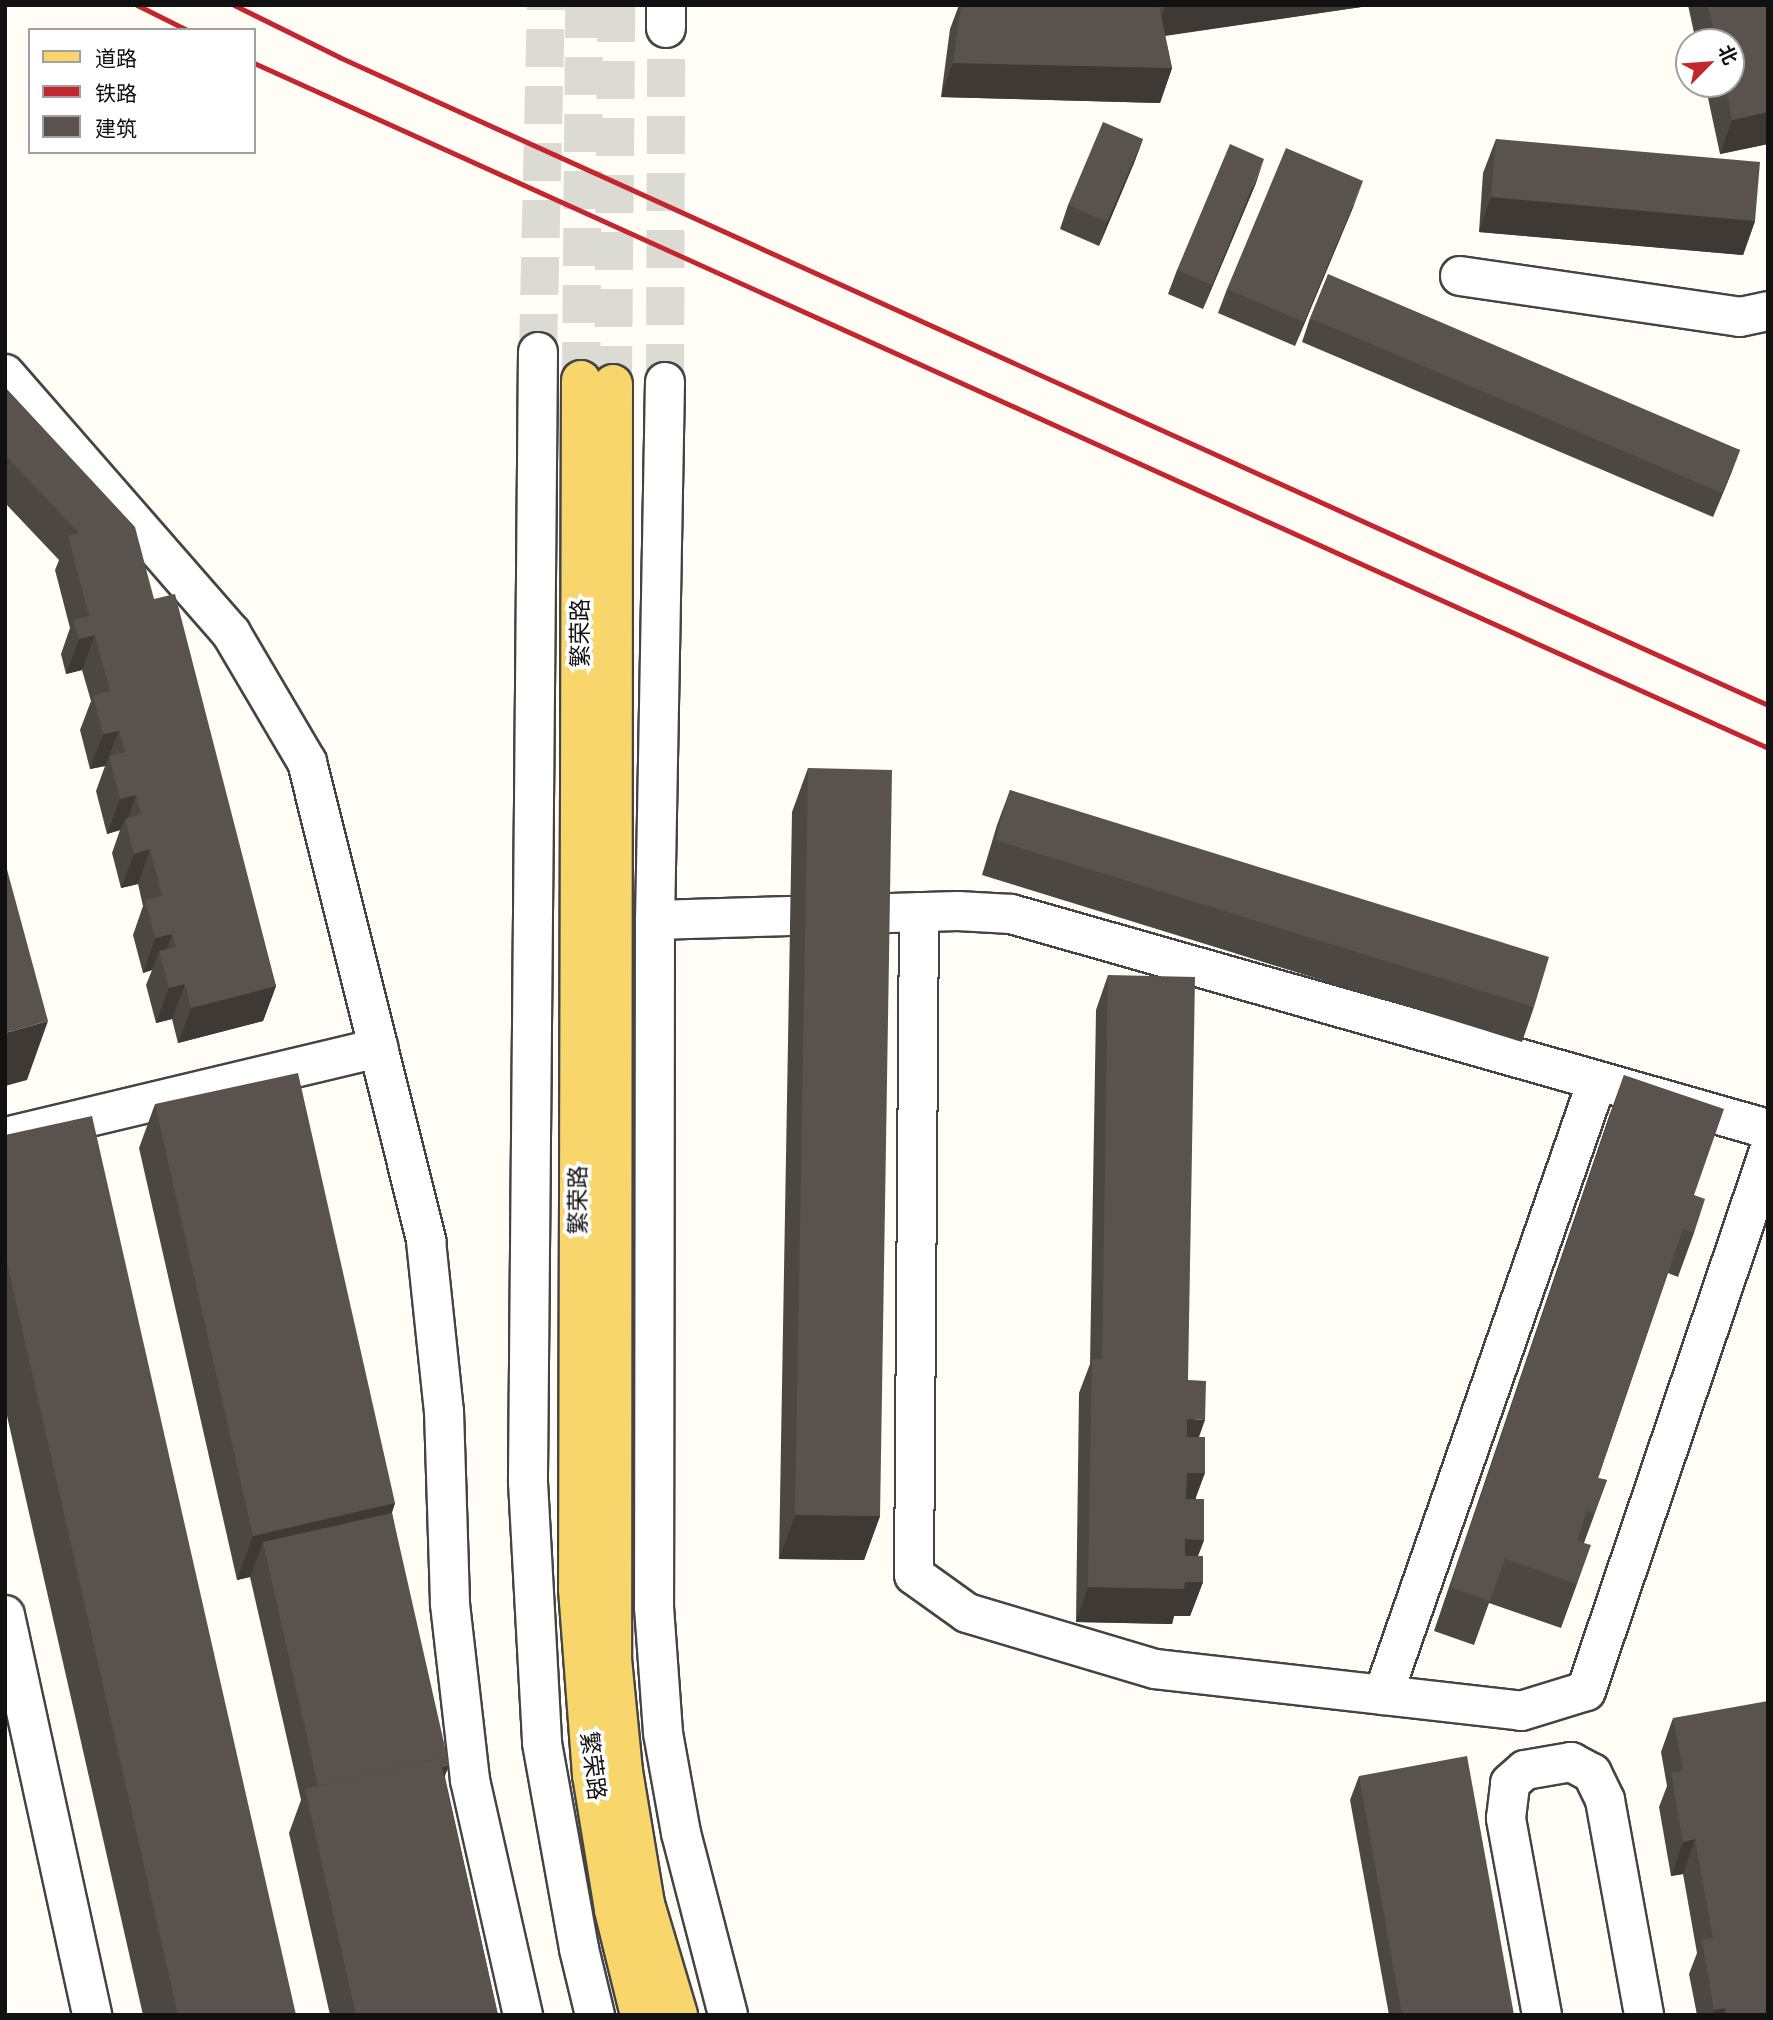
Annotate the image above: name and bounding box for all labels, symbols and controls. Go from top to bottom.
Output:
legend [28,28,256,154]
north arrow [1675,28,1745,98]
text: 北 [1713,41,1742,68]
text: 道路 [95,46,137,72]
text: 铁路 [95,81,137,107]
text: 建筑 [95,116,137,142]
street label: 繁荣路 [566,599,594,667]
street label: 繁荣路 [564,1166,592,1234]
street label: 繁荣路 [575,1730,611,1802]

